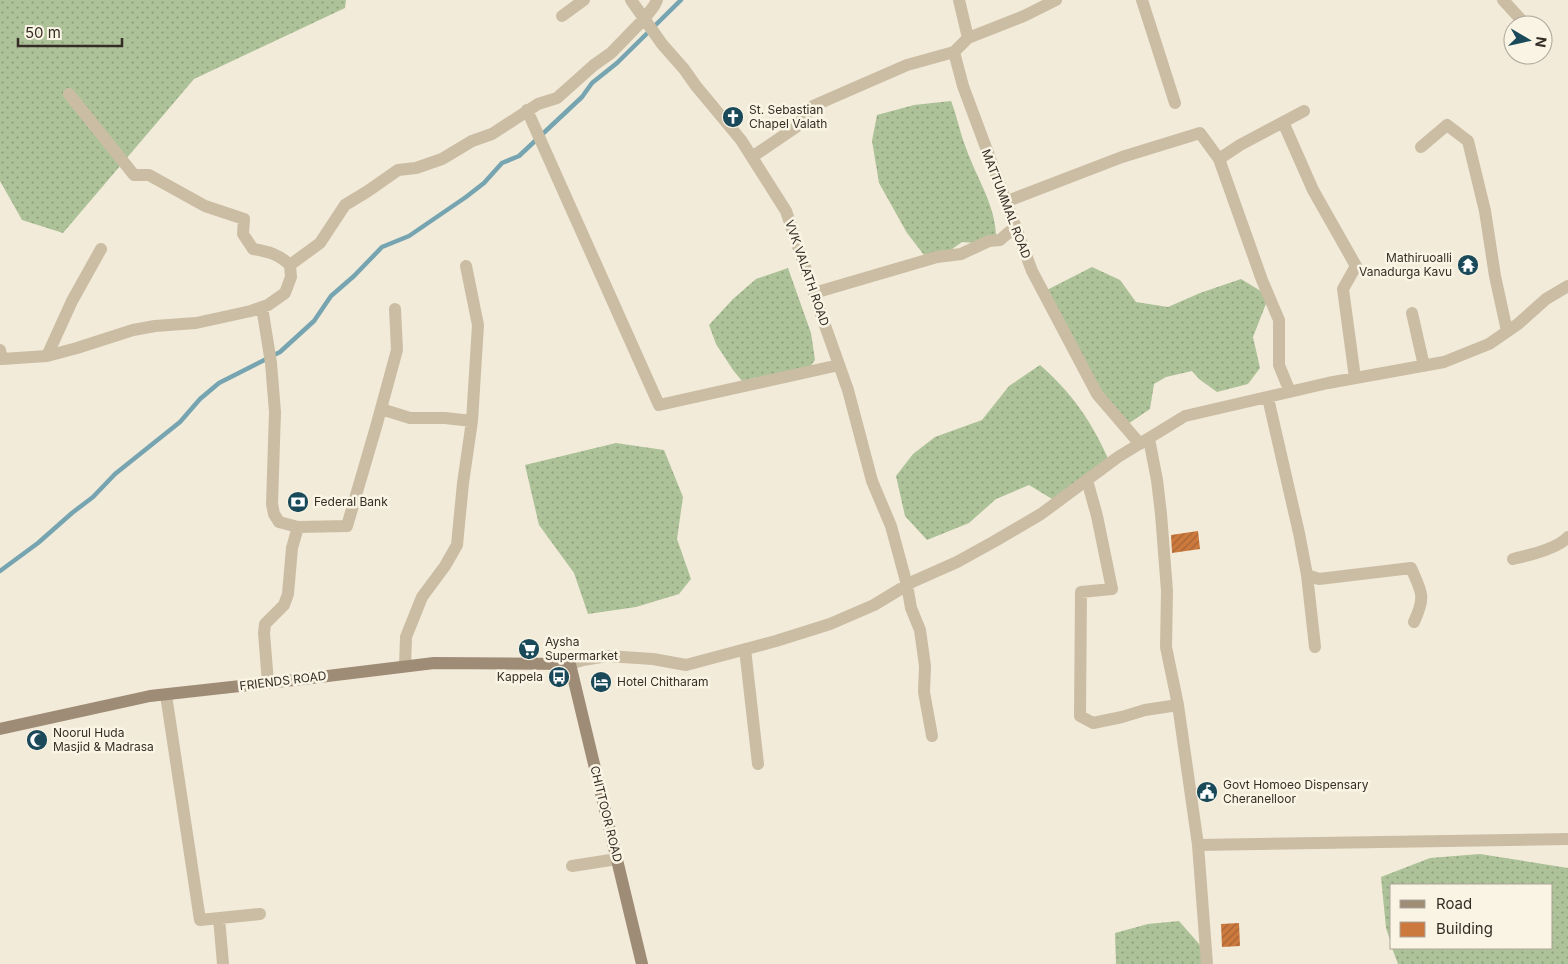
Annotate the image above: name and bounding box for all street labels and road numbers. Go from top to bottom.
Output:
street label: MATTUMMAL ROAD [979,147,1034,261]
street label: VVK VALATH ROAD [782,218,833,328]
street label: FRIENDS ROAD [239,668,327,693]
street label: CHITTOOR ROAD [587,764,626,864]

